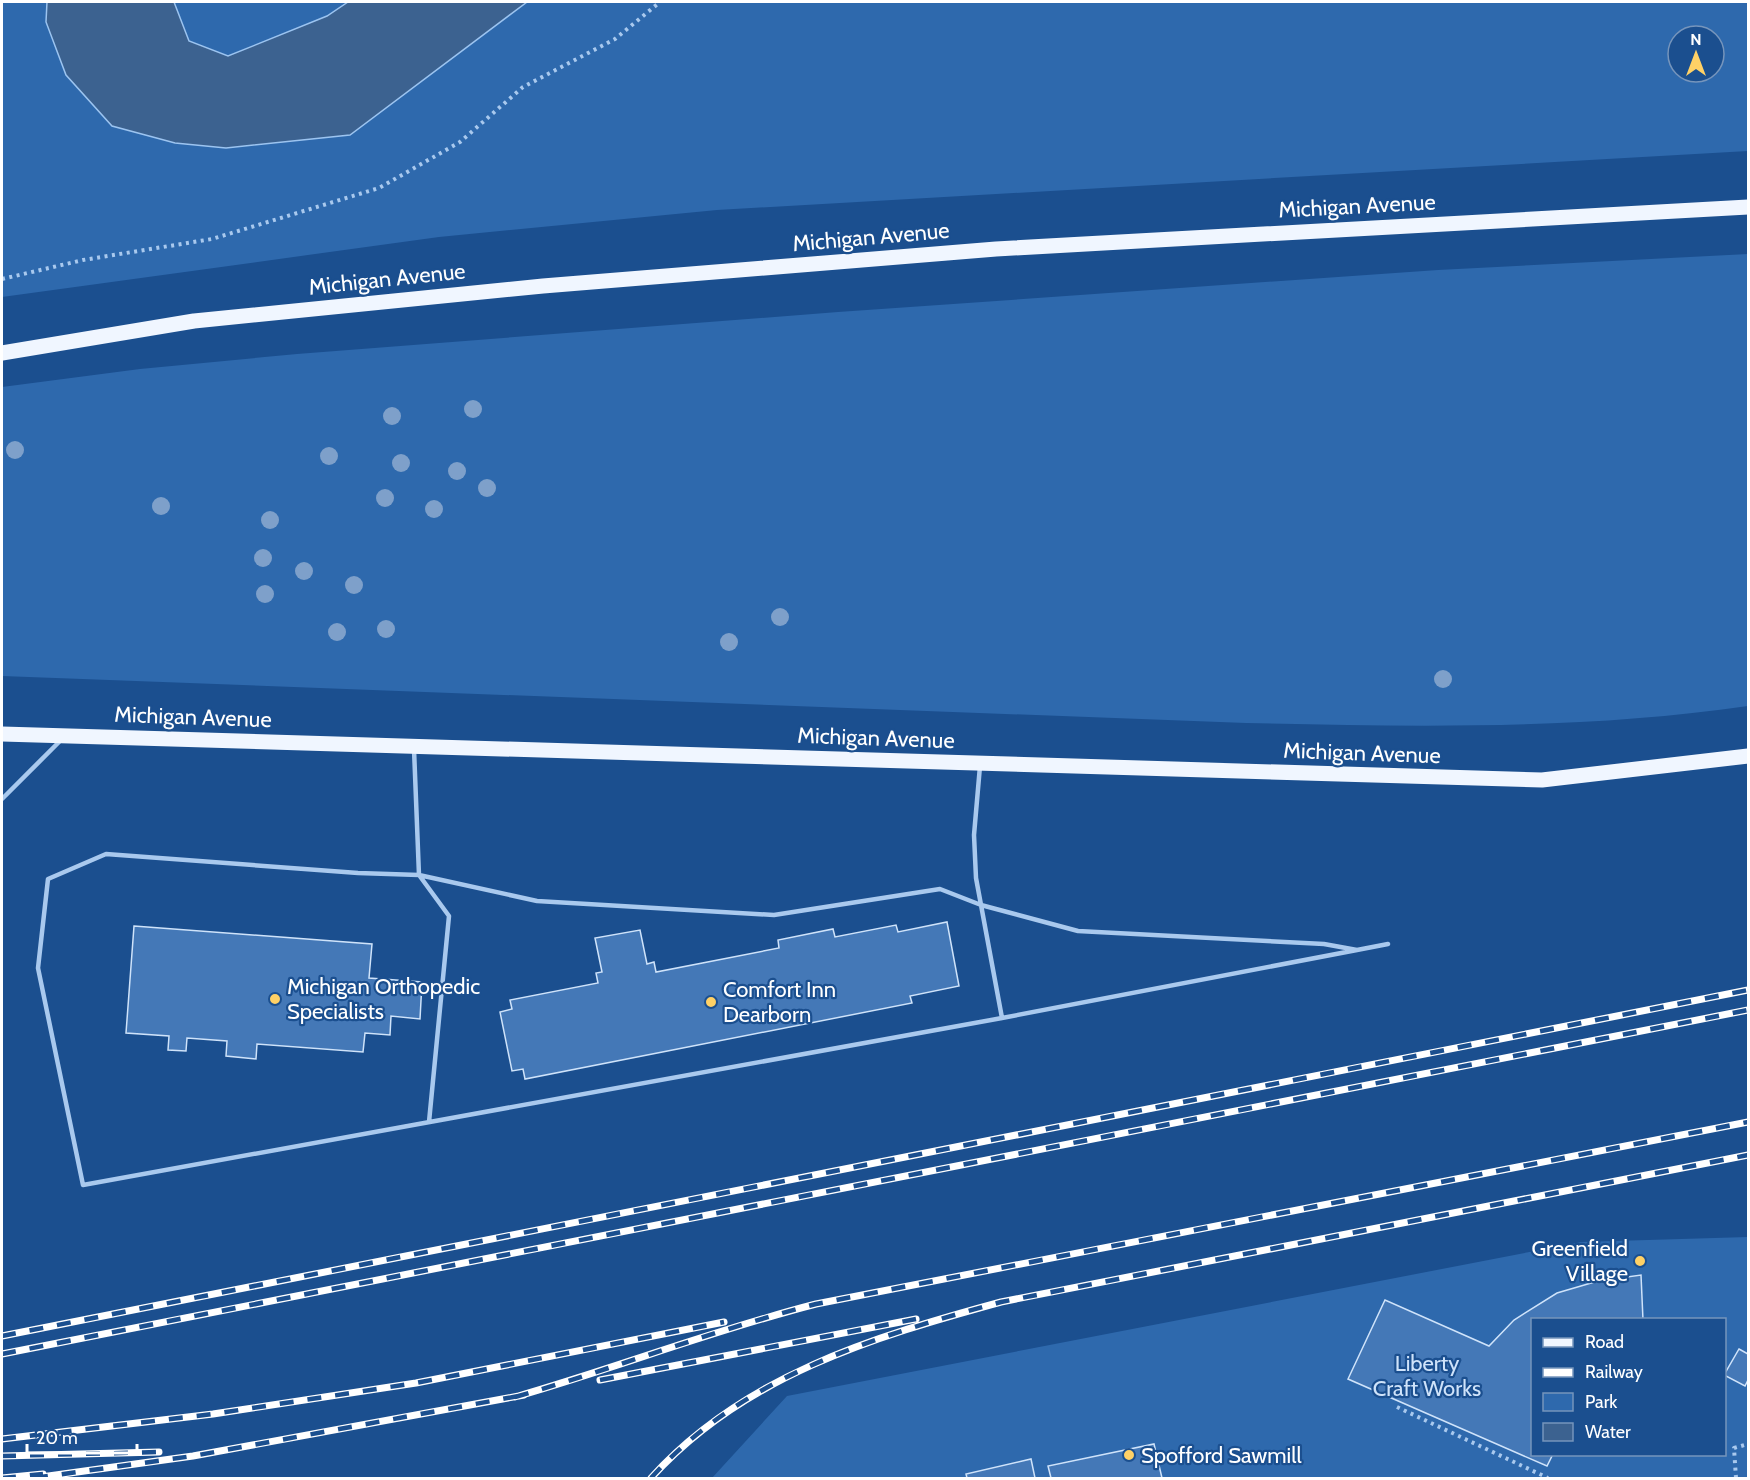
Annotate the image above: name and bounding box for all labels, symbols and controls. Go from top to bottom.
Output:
north arrow [1666,24,1726,84]
text: N [1690,30,1702,49]
street label: Michigan Avenue [1278,188,1436,224]
street label: Michigan Avenue [791,217,951,257]
street label: Michigan Avenue [307,257,467,301]
street label: Michigan Avenue [114,701,272,733]
street label: Michigan Avenue [797,722,955,754]
street label: Michigan Avenue [1283,737,1441,769]
place label: Michigan Orthopedic Specialists [287,973,480,1025]
place label: Comfort Inn Dearborn [723,976,836,1028]
marker: Michigan Orthopedic Specialists [268,992,282,1006]
marker: Comfort Inn Dearborn [704,995,718,1009]
place label: Greenfield Village [1531,1235,1628,1287]
marker: Greenfield Village [1633,1254,1647,1268]
legend [1531,1318,1726,1456]
text: Road [1585,1331,1624,1353]
park label: Liberty Craft Works [1373,1350,1481,1402]
text: Railway [1585,1361,1643,1383]
text: Park [1585,1391,1618,1413]
scale bar [27,1417,136,1455]
text: Water [1585,1421,1631,1443]
text: 20 m [36,1427,78,1449]
place label: Spofford Sawmill [1141,1442,1302,1469]
marker: Spofford Sawmill [1122,1448,1136,1462]

